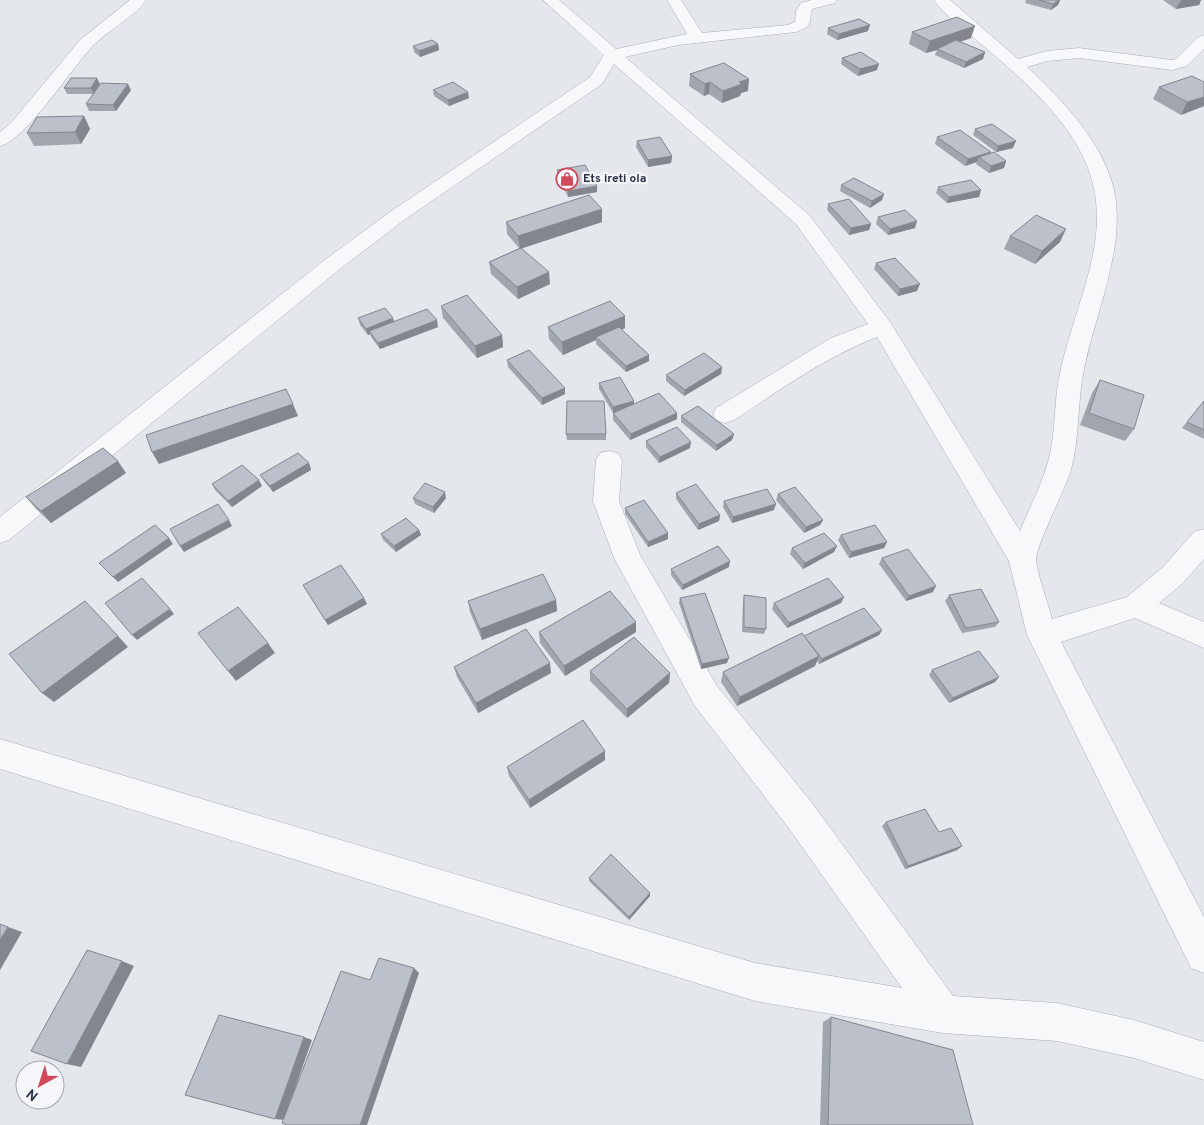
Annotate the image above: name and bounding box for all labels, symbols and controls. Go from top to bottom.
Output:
shop icon: Ets ireti ola [555,167,579,191]
place label: Ets ireti ola [583,171,646,187]
north arrow [15,1060,65,1110]
text: N [24,1084,42,1104]

